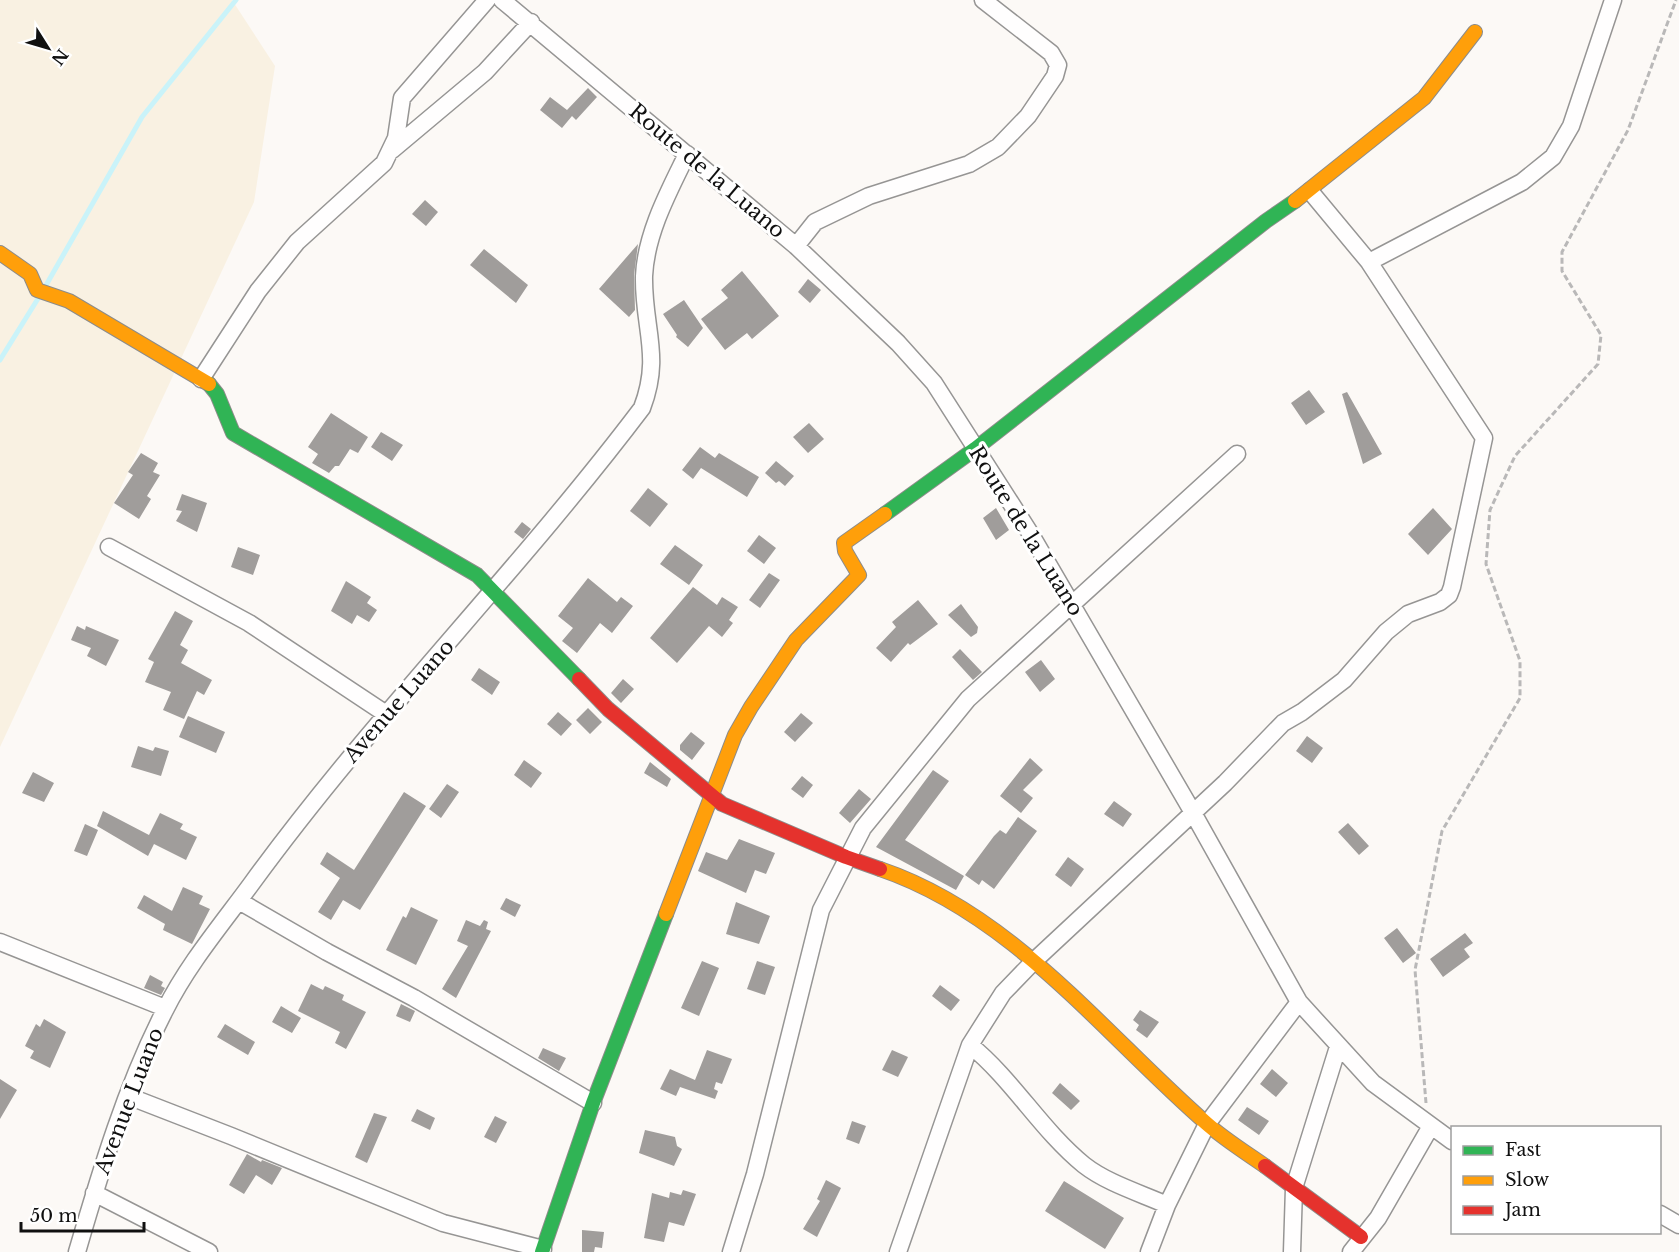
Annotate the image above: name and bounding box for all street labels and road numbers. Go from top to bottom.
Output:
street label: Route de la Luano [624,98,790,244]
street label: Route de la Luano [963,441,1089,621]
street label: Avenue Luano [338,634,460,769]
street label: Avenue Luano [89,1024,169,1179]

